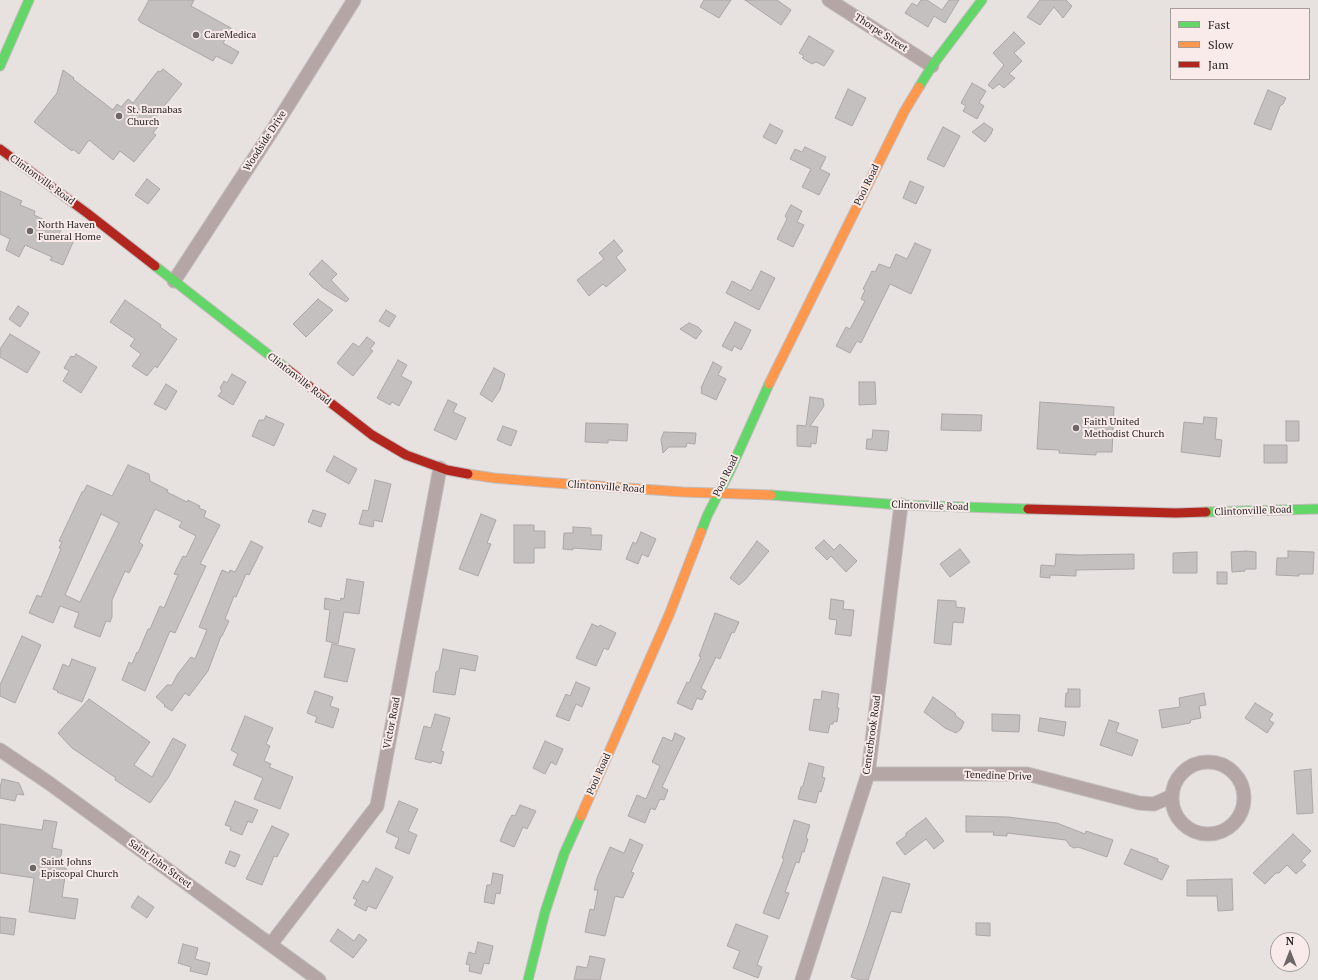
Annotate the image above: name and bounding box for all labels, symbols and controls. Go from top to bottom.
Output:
legend [1170,8,1310,80]
street label: Thorpe Street [852,11,910,55]
text: Fast [1208,17,1230,32]
place label: CareMedica [204,29,256,41]
marker: CareMedica [191,30,201,40]
text: Slow [1208,37,1233,52]
text: Jam [1208,57,1229,72]
place label: St. Barnabas Church [127,104,182,128]
street label: Woodside Drive [241,109,289,173]
marker: St. Barnabas Church [114,111,124,121]
street label: Clintonville Road [7,152,77,208]
street label: Pool Road [852,162,882,208]
place label: North Haven Funeral Home [38,219,101,242]
marker: North Haven Funeral Home [25,226,35,236]
street label: Clintonville Road [265,350,333,408]
place label: Faith United Methodist Church [1084,416,1164,440]
marker: Faith United Methodist Church [1071,423,1081,433]
street label: Pool Road [711,453,741,499]
street label: Clintonville Road [567,478,645,496]
street label: Clintonville Road [891,499,969,513]
street label: Clintonville Road [1214,504,1292,518]
street label: Centerbrook Road [860,695,884,775]
street label: Victor Road [381,696,403,750]
street label: Pool Road [584,751,614,797]
street label: Tenedine Drive [964,769,1032,783]
street label: Saint John Street [126,837,194,891]
place label: Saint Johns Episcopal Church [41,856,118,880]
marker: Saint Johns Episcopal Church [28,863,38,873]
north arrow [1270,932,1310,972]
text: N [1286,934,1294,948]

